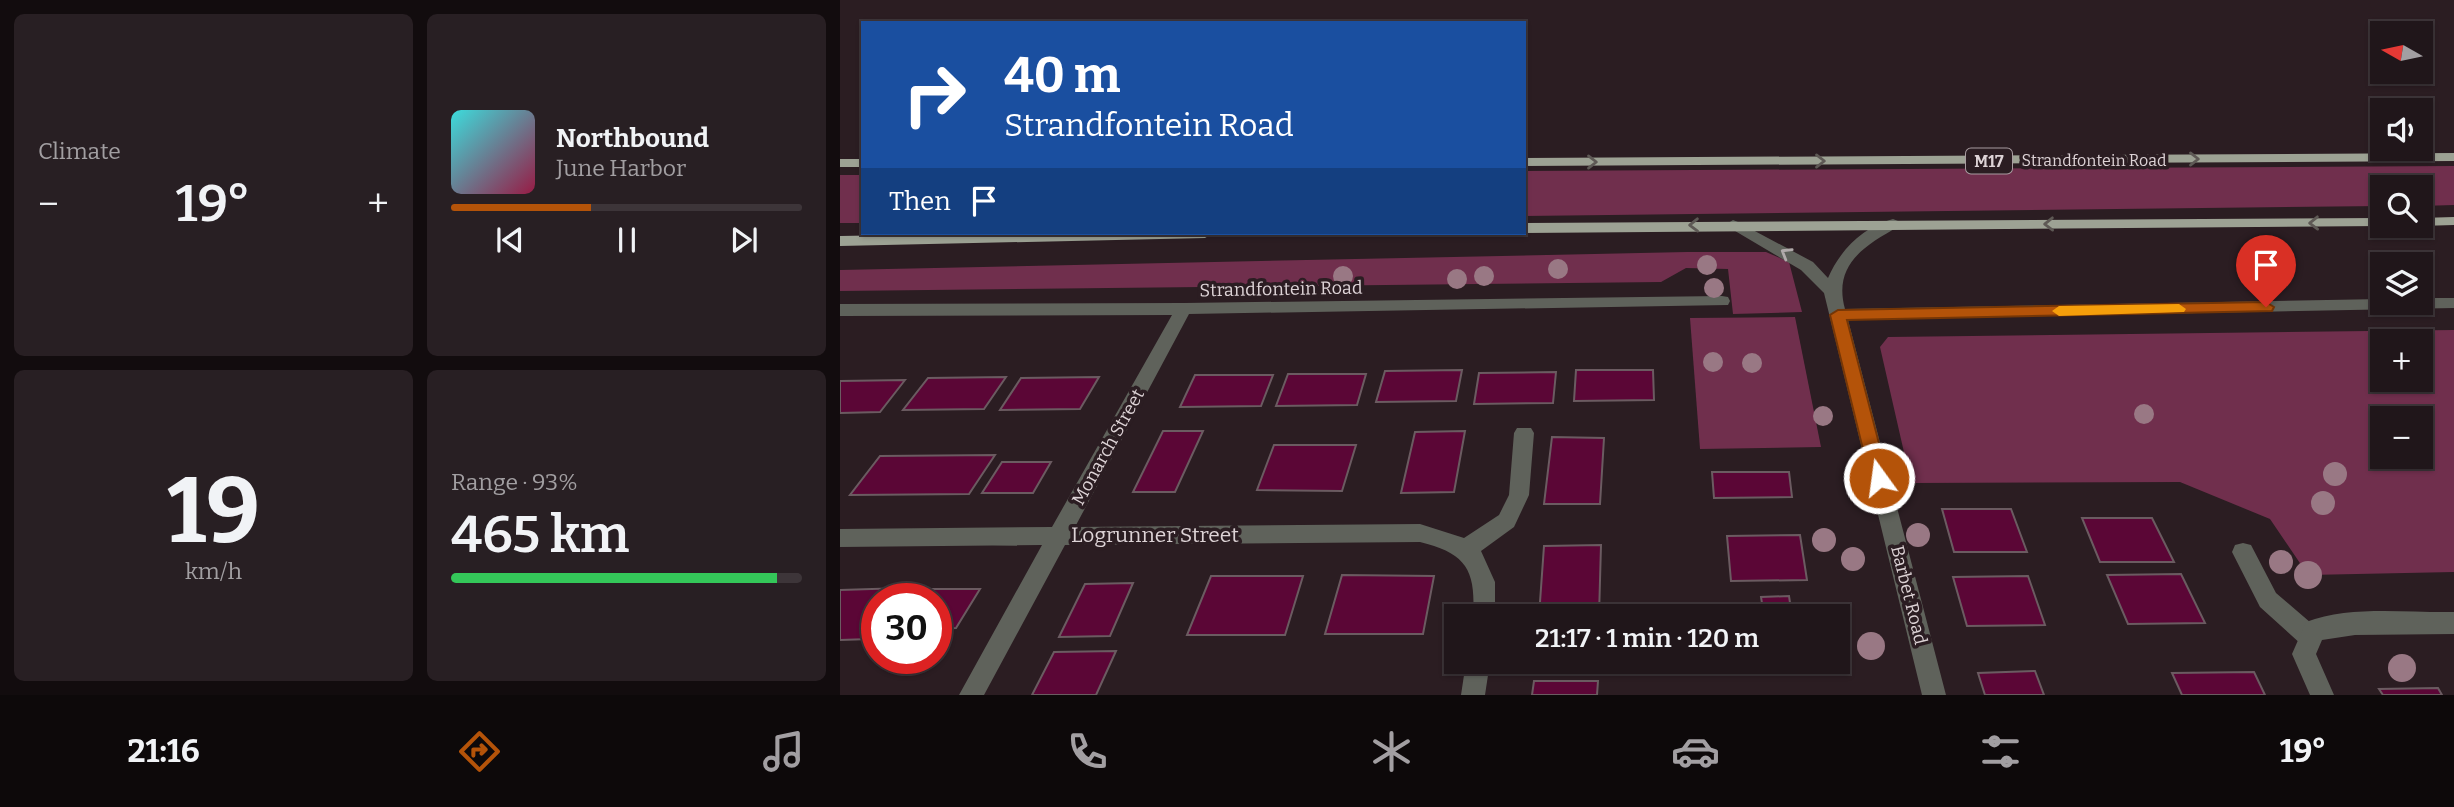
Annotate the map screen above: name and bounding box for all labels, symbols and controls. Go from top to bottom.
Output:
north arrow [2370,21,2432,84]
map controls [2370,21,2433,469]
text: 40 m [1004,46,1121,105]
icon: right [889,49,980,140]
button: sound [2370,98,2433,161]
text: Strandfontein Road [1004,106,1294,144]
text: Northbound [556,123,709,154]
text: Climate [38,137,121,165]
road number: M17 [1966,148,2012,174]
street label: Strandfontein Road [2022,151,2167,170]
one-way arrow [2190,151,2200,167]
one-way arrow [1815,153,1826,169]
text: June Harbor [556,154,686,182]
one-way arrow [1588,154,1598,170]
text: 19° [176,172,251,235]
button: search [2370,175,2433,238]
text: − [38,181,59,227]
text: + [367,181,389,227]
icon: arrive [965,182,1003,220]
text: Then [889,186,951,217]
one-way arrow [2308,215,2318,231]
one-way arrow [2043,216,2054,232]
one-way arrow [1688,218,1699,233]
icon: previous [491,221,529,259]
icon: pause [608,221,646,259]
icon: next [725,221,763,259]
pin [2236,235,2296,307]
icon: arrive [2247,246,2285,284]
one-way arrow [1780,249,1793,262]
button: layers [2370,252,2433,315]
street label: Strandfontein Road [1199,277,1363,301]
button: + [2370,329,2433,392]
street label: Monarch Street [1067,385,1149,509]
button: − [2370,406,2433,469]
position arrow [1842,441,1916,515]
text: 19 [167,457,260,566]
text: Range · 93% [451,468,578,496]
text: 465 km [451,503,629,566]
street label: Logrunner Street [1071,522,1239,548]
street label: Barbet Road [1886,543,1932,647]
text: km/h [185,557,242,585]
speed limit sign: 30 [861,583,952,674]
text: 21:17 · 1 min · 120 m [1535,623,1759,654]
icon: directions [455,727,504,776]
icon: music [759,727,808,776]
icon: phone [1063,727,1112,776]
icon: climate [1367,727,1416,776]
icon: car [1671,727,1720,776]
icon: filters [1976,727,2025,776]
text: 21:16 [128,732,200,770]
text: 19° [2280,732,2326,770]

